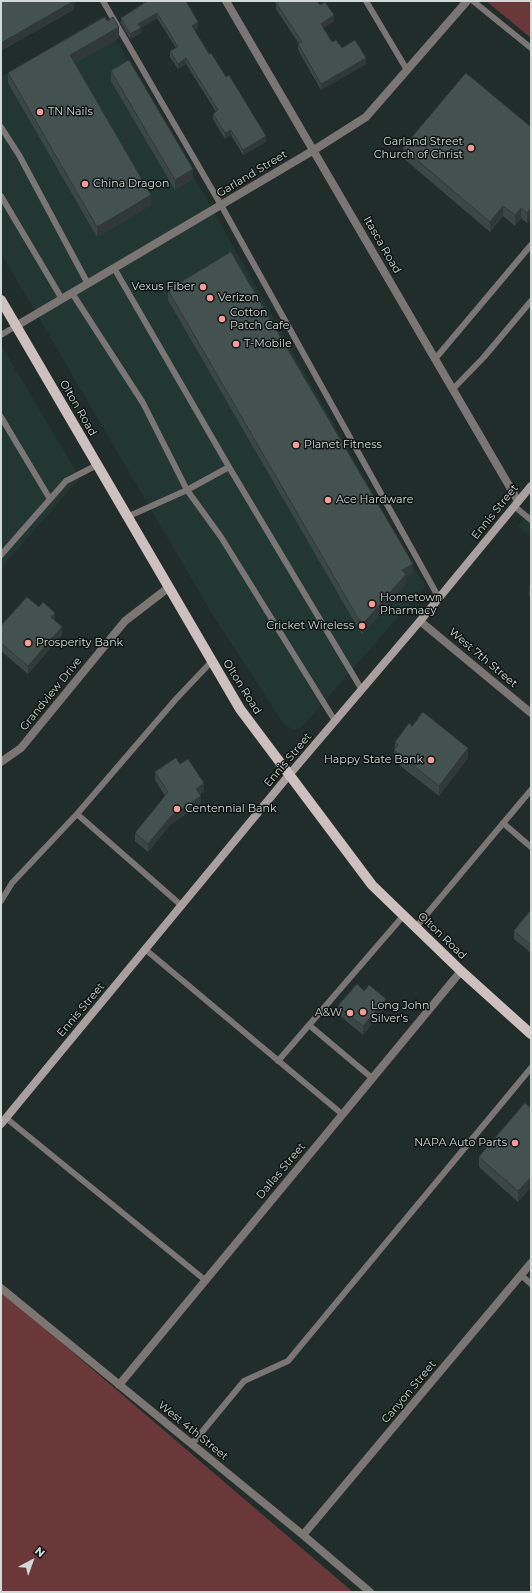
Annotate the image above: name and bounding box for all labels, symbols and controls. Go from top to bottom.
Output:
place label: TN Nails [48,105,93,119]
marker: TN Nails [35,107,45,117]
place label: Garland Street Church of Christ [374,135,463,161]
marker: Garland Street Church of Christ [466,143,476,153]
street label: Garland Street [214,148,290,200]
place label: China Dragon [93,177,169,191]
marker: China Dragon [80,179,90,189]
street label: Itasca Road [360,214,404,276]
place label: Vexus Fiber [132,280,195,294]
marker: Vexus Fiber [198,282,208,292]
place label: Verizon [218,291,259,305]
marker: Verizon [205,293,215,303]
place label: Cotton Patch Cafe [230,306,289,332]
marker: Cotton Patch Cafe [217,314,227,324]
place label: T-Mobile [244,337,292,351]
marker: T-Mobile [231,339,241,349]
street label: Olton Road [57,378,99,438]
place label: Planet Fitness [304,438,382,452]
marker: Planet Fitness [291,440,301,450]
street label: Ennis Street [469,482,521,542]
place label: Ace Hardware [336,493,413,507]
marker: Ace Hardware [323,495,333,505]
place label: Hometown Pharmacy [380,591,442,617]
marker: Hometown Pharmacy [367,599,377,609]
place label: Cricket Wireless [266,619,354,633]
marker: Cricket Wireless [357,621,367,631]
street label: West 7th Street [446,626,520,690]
place label: Prosperity Bank [36,636,123,650]
marker: Prosperity Bank [23,638,33,648]
street label: Grandview Drive [17,655,85,733]
street label: Olton Road [220,657,264,717]
street label: Ennis Street [262,730,314,790]
place label: Happy State Bank [324,753,423,767]
marker: Happy State Bank [426,755,436,765]
place label: Centennial Bank [185,802,276,816]
marker: Centennial Bank [172,804,182,814]
street label: Olton Road [415,910,469,962]
street label: Ennis Street [55,980,107,1040]
place label: Long John Silver's [371,999,429,1025]
place label: A&W [315,1006,342,1020]
marker: Long John Silver's [358,1007,368,1017]
marker: A&W [345,1008,355,1018]
place label: NAPA Auto Parts [414,1136,507,1150]
marker: NAPA Auto Parts [510,1138,520,1148]
street label: Dallas Street [254,1140,308,1202]
street label: Canyon Street [379,1358,439,1426]
street label: West 4th Street [155,1399,231,1463]
north arrow [12,1541,52,1581]
text: N [32,1544,48,1560]

